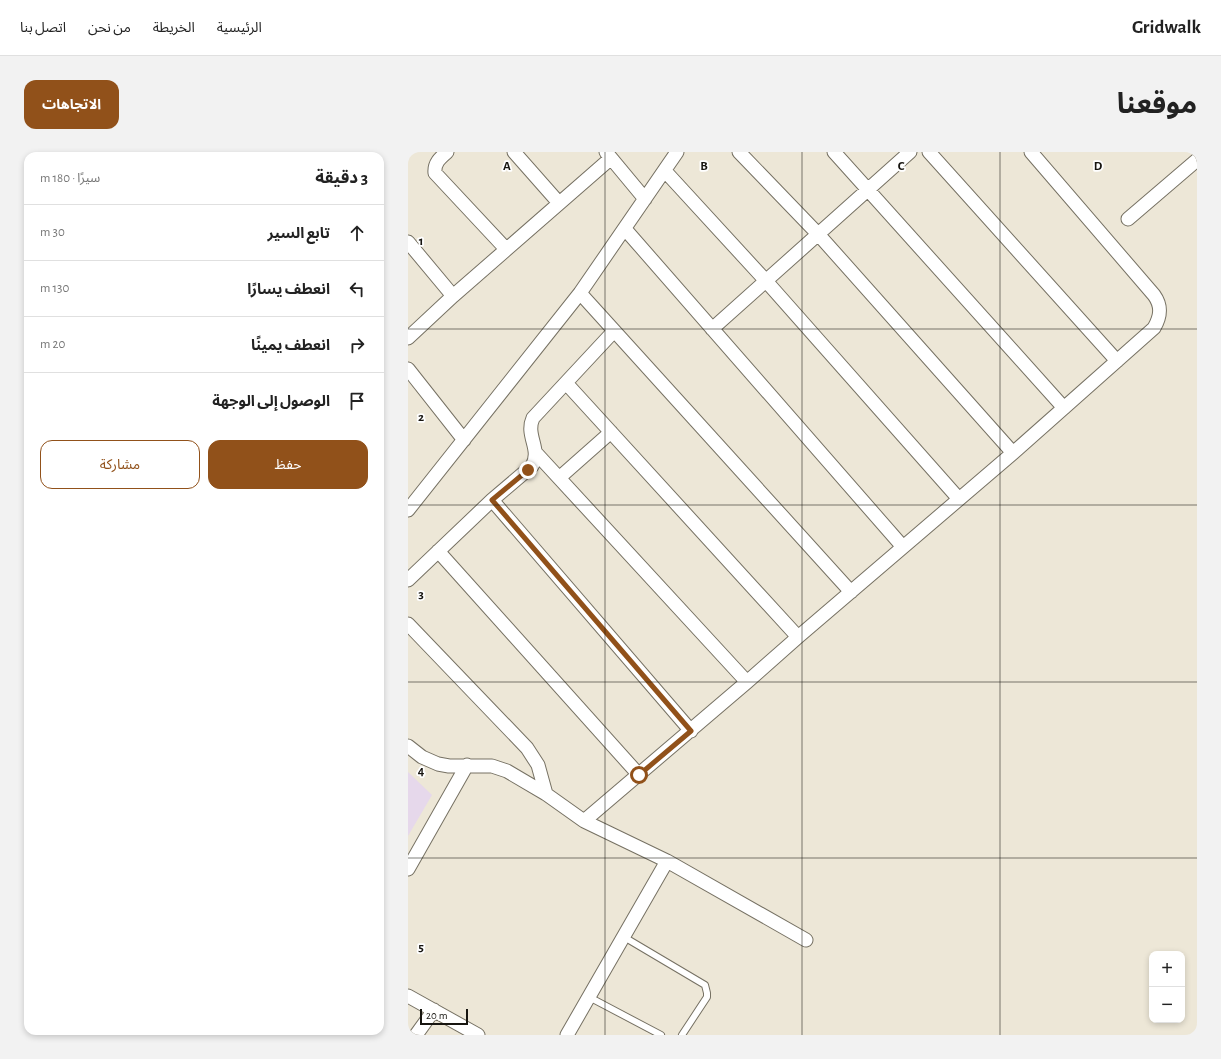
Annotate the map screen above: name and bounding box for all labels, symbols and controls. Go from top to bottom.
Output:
text: Gridwalk [1132,18,1201,37]
text: اتصل بنا [20,21,66,35]
text: من نحن [88,21,131,35]
text: الخريطة [153,21,195,35]
text: الرئيسية [217,21,262,35]
button: الاتجاهات [24,80,119,129]
text: موقعنا [1117,91,1197,119]
text: A [503,160,511,173]
text: B [700,160,708,173]
text: C [898,160,905,173]
text: D [1094,160,1103,173]
text: 3 دقيقة [315,169,368,186]
text: سيرًا · 180 m [40,172,100,185]
icon: ahead [346,222,368,244]
text: 30 m [40,226,65,239]
text: تابع السير [268,226,330,241]
text: 1 [419,235,423,248]
icon: left [346,278,368,300]
text: 130 m [40,282,69,295]
text: انعطف يسارًا [247,282,330,297]
icon: right [346,334,368,356]
text: 20 m [40,338,65,351]
text: انعطف يمينًا [251,338,330,353]
icon: arrive [346,390,368,412]
text: الوصول إلى الوجهة [212,394,330,409]
text: 2 [418,411,424,424]
button: مشاركة [40,440,200,489]
button: حفظ [208,440,368,489]
route end [519,461,537,479]
text: 3 [418,588,424,601]
text: 4 [418,765,425,778]
route start [630,766,648,784]
text: 5 [418,941,424,954]
map controls [1149,951,1185,1023]
button: + [1149,951,1185,987]
button: − [1149,987,1185,1023]
scale bar [420,1007,468,1026]
text: 20 m [426,1010,447,1021]

